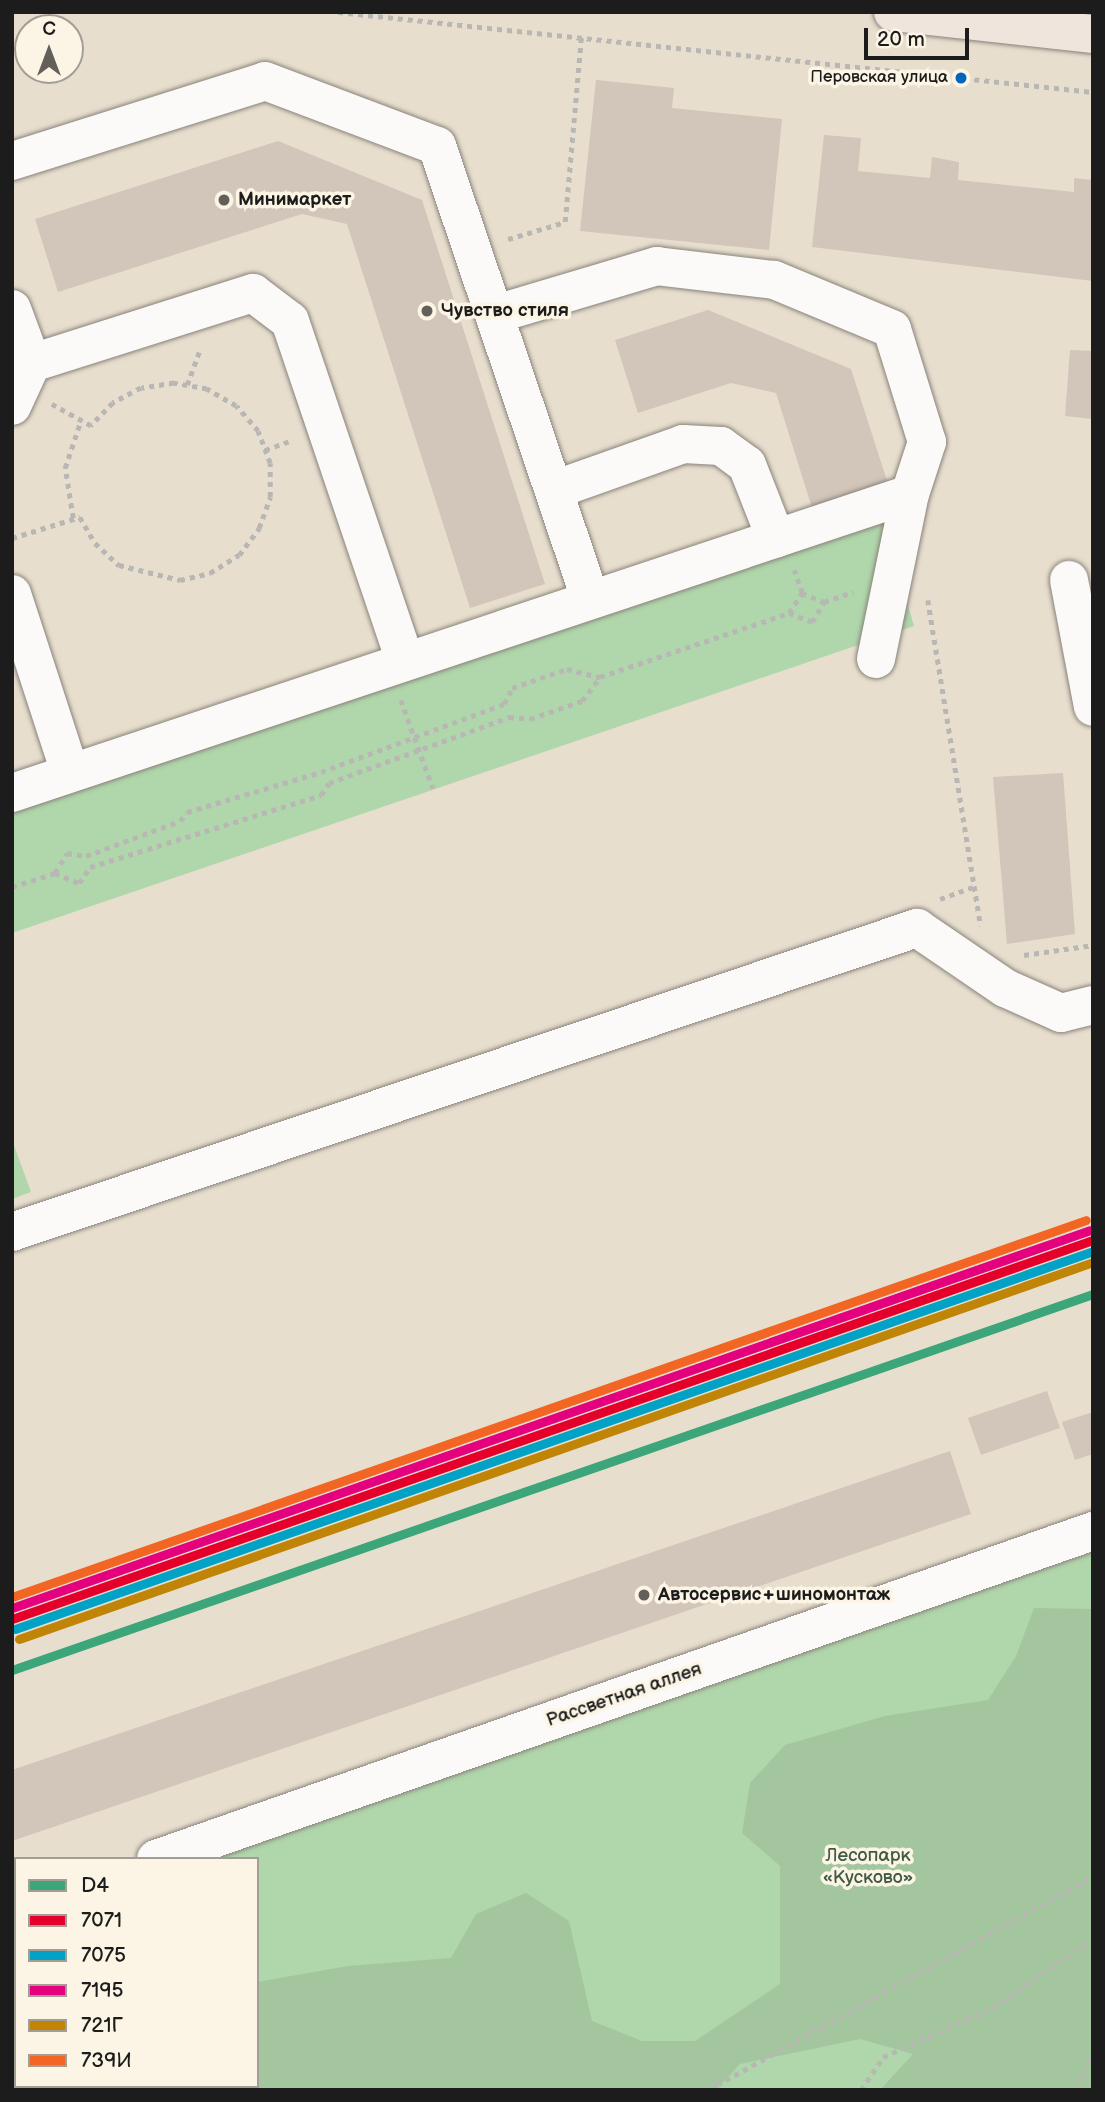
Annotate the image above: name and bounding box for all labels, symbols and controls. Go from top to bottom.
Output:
north arrow [14,14,84,84]
scale bar [867,14,972,58]
text: С [42,18,56,41]
text: 20 m [877,27,925,52]
place label: Перовская улица [810,68,948,88]
marker: Перовская улица [954,71,968,85]
place label: Минимаркет [238,189,351,211]
marker: Минимаркет [216,192,232,208]
place label: Чувство стиля [441,300,569,322]
marker: Чувство стиля [419,303,435,319]
place label: Автосервис+шиномонтаж [658,1584,890,1606]
marker: Автосервис+шиномонтаж [636,1587,652,1603]
street label: Рассветная аллея [543,1658,705,1732]
park label: Лесопарк «Кусково» [823,1845,913,1889]
legend [14,1857,259,2088]
text: D4 [81,1873,109,1898]
text: 7071 [81,1908,122,1933]
text: 7075 [81,1943,126,1968]
text: 7195 [81,1978,124,2003]
text: 721Г [81,2013,123,2038]
text: 739И [81,2048,132,2073]

